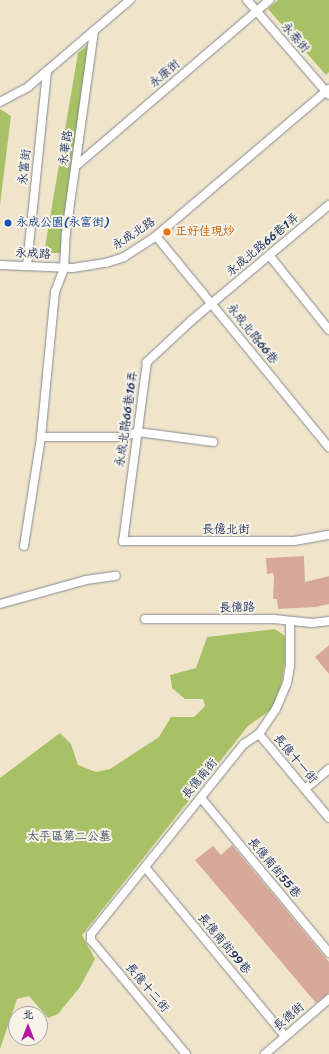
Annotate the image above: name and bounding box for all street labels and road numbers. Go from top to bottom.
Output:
street label: 永泰街 [278,20,312,56]
street label: 永康街 [147,57,183,91]
street label: 永華路 [56,129,76,167]
street label: 永富街 [16,148,34,186]
street label: 永成北路66巷1弄 [224,210,302,280]
street label: 永成北路 [110,215,158,253]
street label: 永成路 [15,246,51,262]
street label: 永成北路66巷 [223,301,281,367]
street label: 永成北路66巷16弄 [113,370,141,468]
street label: 長億北街 [202,523,250,537]
street label: 長億路 [219,600,255,616]
street label: 長億十一街 [270,731,320,787]
street label: 長億南街 [179,756,221,802]
street label: 長億南街55巷 [244,835,304,901]
street label: 長億南街99巷 [194,911,254,977]
street label: 長億十二街 [122,960,172,1016]
street label: 長德街 [271,1000,307,1034]

